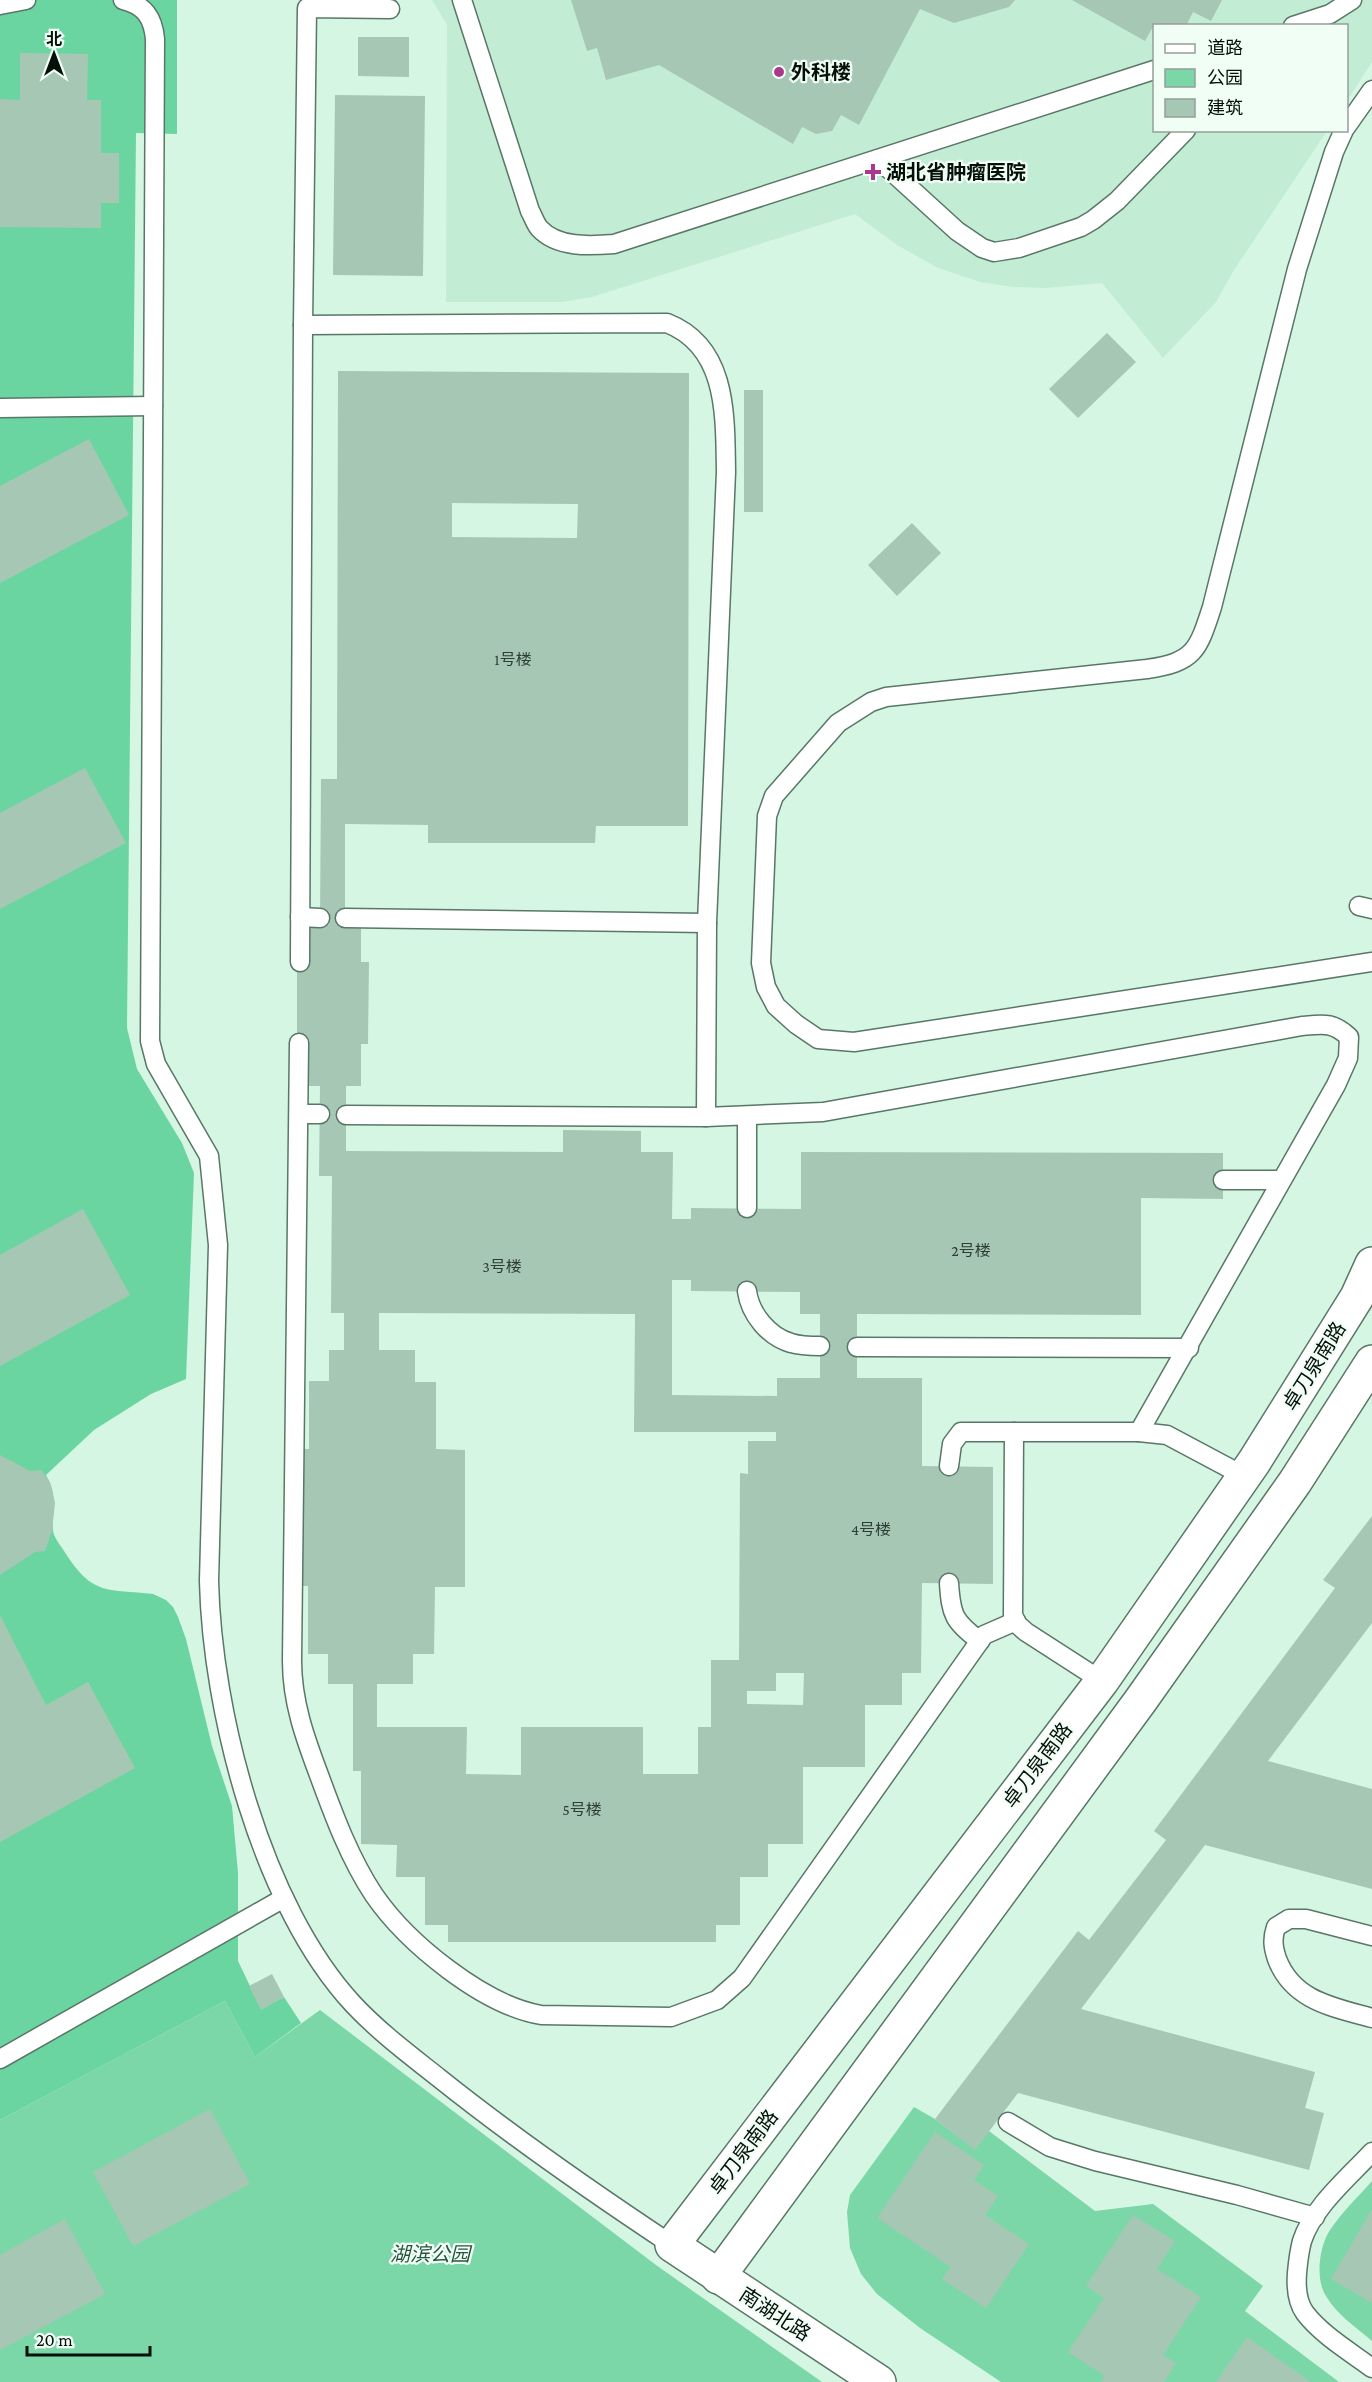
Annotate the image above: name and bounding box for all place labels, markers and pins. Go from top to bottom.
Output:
place label: 外科楼 [791,61,851,83]
marker: 外科楼 [772,65,786,79]
place label: 湖北省肿瘤医院 [886,161,1026,183]
marker: 湖北省肿瘤医院 [864,163,882,181]

